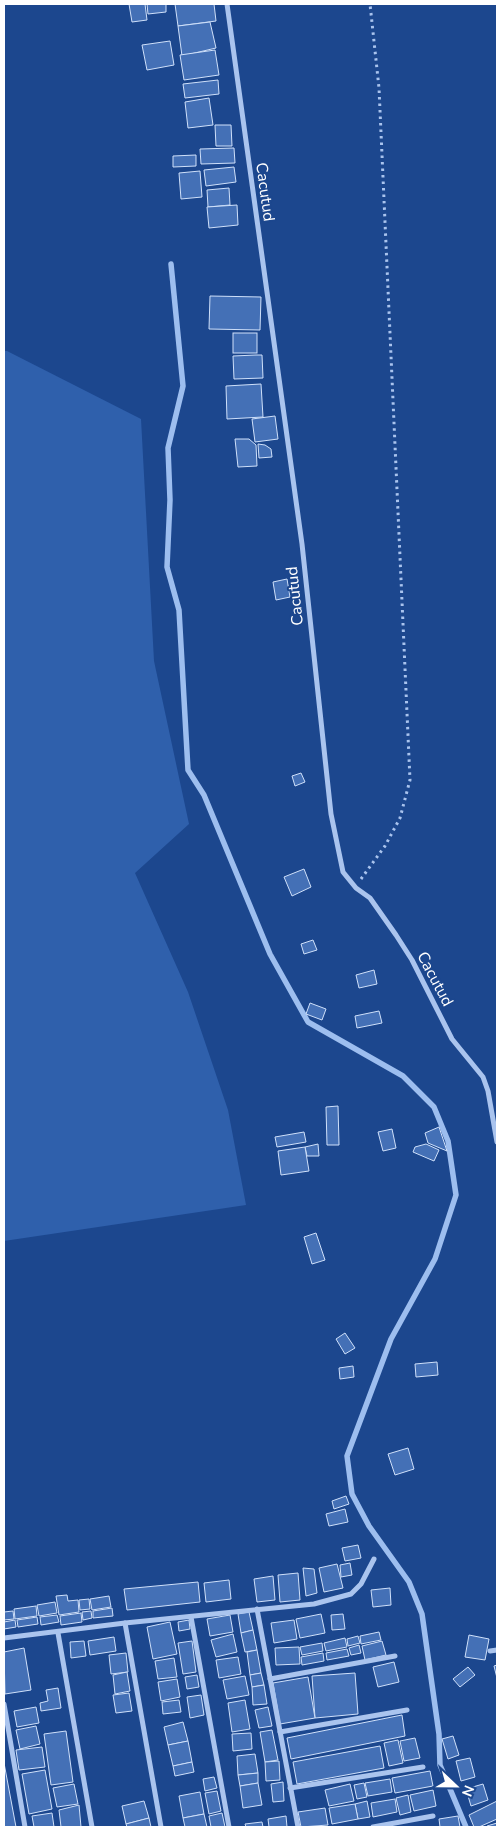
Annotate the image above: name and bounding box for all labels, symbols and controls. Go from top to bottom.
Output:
street label: Cacutud [250,161,280,223]
street label: Cacutud [281,565,309,627]
street label: Cacutud [411,948,459,1010]
north arrow [431,1761,481,1811]
text: N [457,1782,478,1799]

